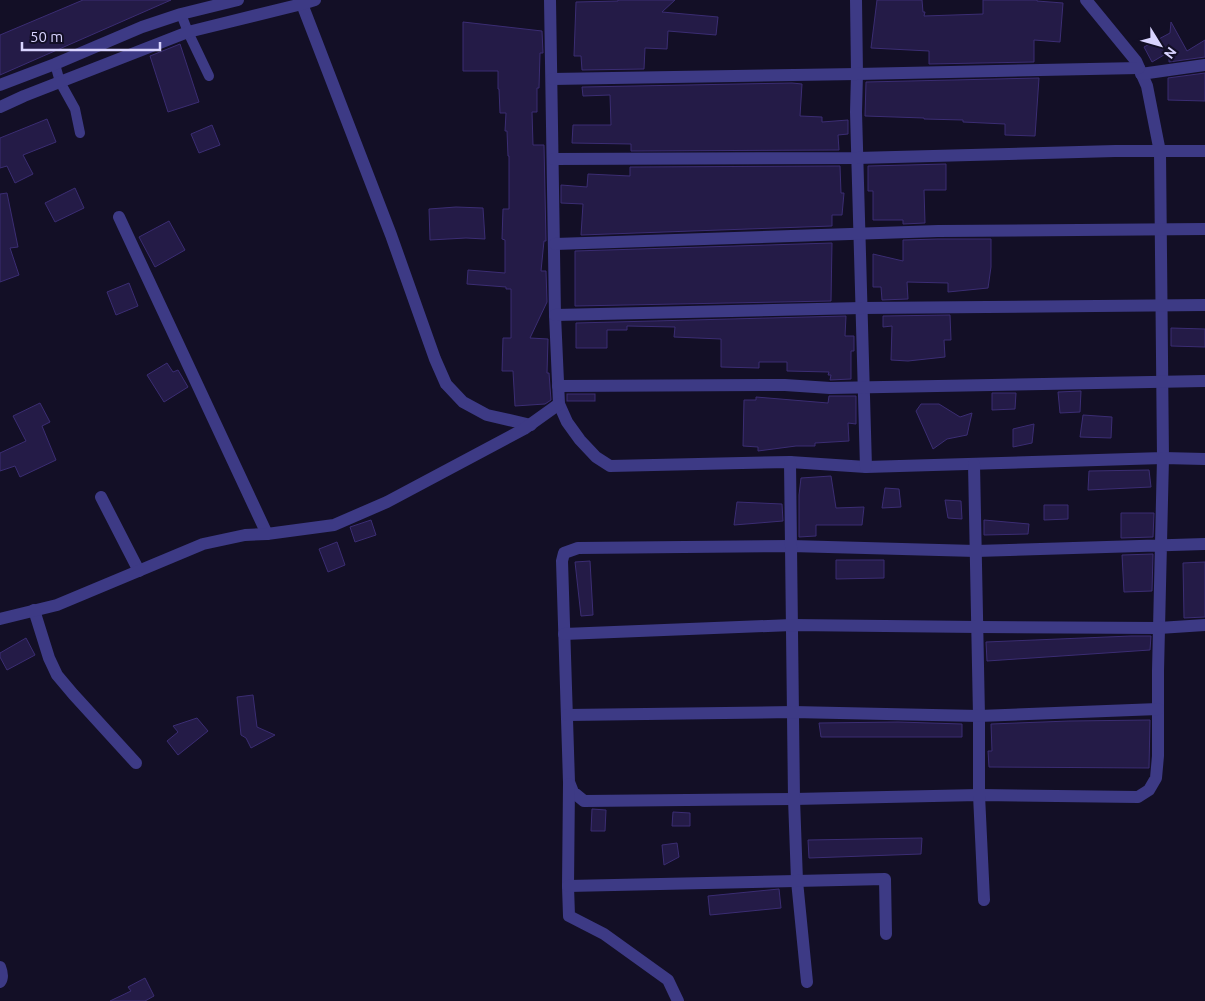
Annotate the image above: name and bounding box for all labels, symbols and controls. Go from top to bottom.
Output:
scale bar [22,20,160,52]
north arrow [1135,20,1185,70]
text: 50 m [30,28,63,45]
text: N [1161,44,1180,62]

